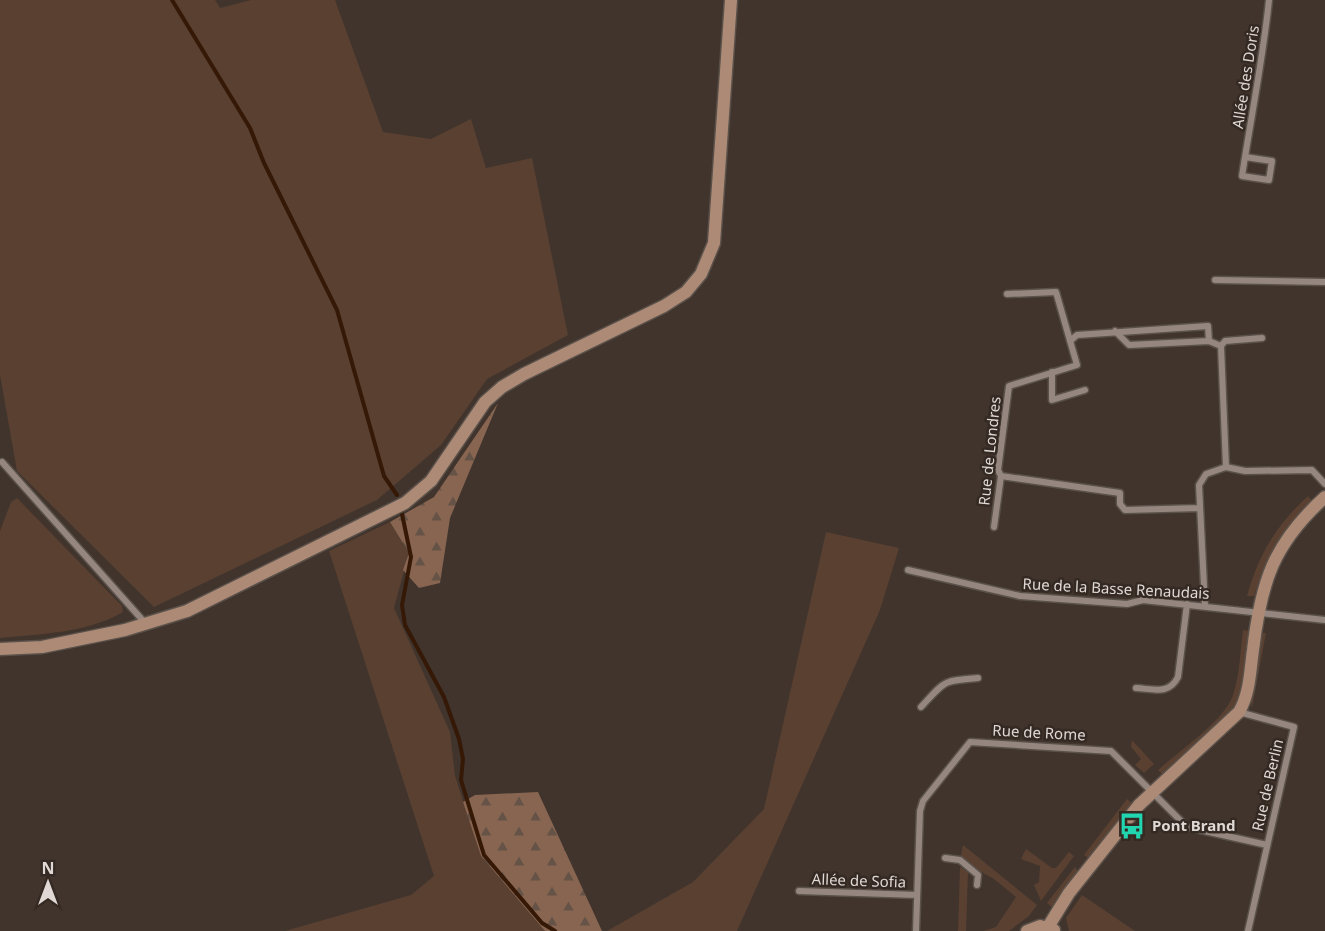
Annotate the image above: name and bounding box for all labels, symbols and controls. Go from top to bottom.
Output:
street label: Allée des Doris [1227,24,1263,130]
street label: Rue de Londres [973,395,1005,506]
street label: Rue de la Basse Renaudais [1022,573,1210,603]
street label: Rue de Rome [992,720,1086,744]
street label: Rue de Berlin [1247,737,1287,833]
bus stop icon: Pont Brand [1117,811,1147,841]
place label: Pont Brand [1152,815,1235,835]
north arrow [18,853,78,913]
text: N [41,857,55,879]
street label: Allée de Sofia [811,868,907,892]

